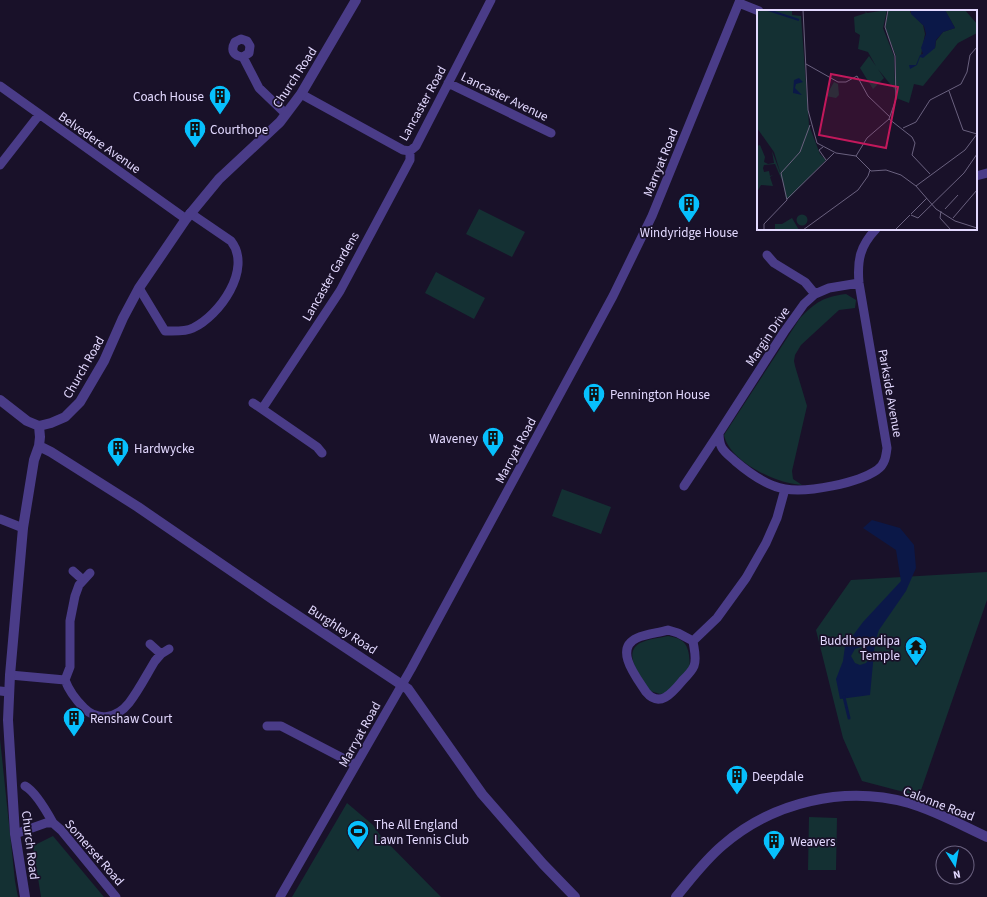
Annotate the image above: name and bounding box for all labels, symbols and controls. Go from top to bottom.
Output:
inset map [757,10,977,230]
street label: Church Road [268,44,321,112]
street label: Lancaster Road [395,63,451,144]
street label: Lancaster Avenue [458,68,551,126]
building icon: Coach House [207,83,233,116]
place label: Coach House [133,88,204,106]
street label: Belvedere Avenue [55,108,144,178]
building icon: Courthope [182,116,208,149]
place label: Courthope [210,121,268,139]
street label: Marryat Road [639,125,683,199]
building icon: Windyridge House [676,191,702,224]
place label: Windyridge House [640,224,738,242]
street label: Lancaster Gardens [298,228,364,325]
street label: Margin Drive [741,303,794,370]
street label: Church Road [59,333,109,402]
street label: Parkside Avenue [873,348,907,439]
building icon: Pennington House [581,381,607,414]
place label: Pennington House [610,386,710,404]
street label: Marryat Road [491,414,541,487]
building icon: Waveney [480,425,506,458]
place label: Waveney [429,430,478,448]
building icon: Hardwycke [105,435,131,468]
place label: Hardwycke [134,440,195,458]
street label: Burghley Road [304,601,381,659]
place label: Buddhapadipa Temple [820,632,900,665]
temple icon: Buddhapadipa Temple [903,634,929,667]
street label: Marryat Road [334,698,385,771]
building icon: Renshaw Court [61,705,87,738]
place label: Renshaw Court [90,710,173,728]
building icon: Deepdale [724,763,750,796]
place label: Deepdale [752,768,804,786]
street label: Calonne Road [900,782,977,826]
street label: Church Road [17,810,43,881]
street label: Somerset Road [60,816,128,890]
place label: The All England Lawn Tennis Club [374,816,469,849]
sports icon: The All England Lawn Tennis Club [345,818,371,851]
building icon: Weavers [761,828,787,861]
place label: Weavers [790,833,836,851]
north arrow [935,845,975,885]
text: N [952,866,962,882]

